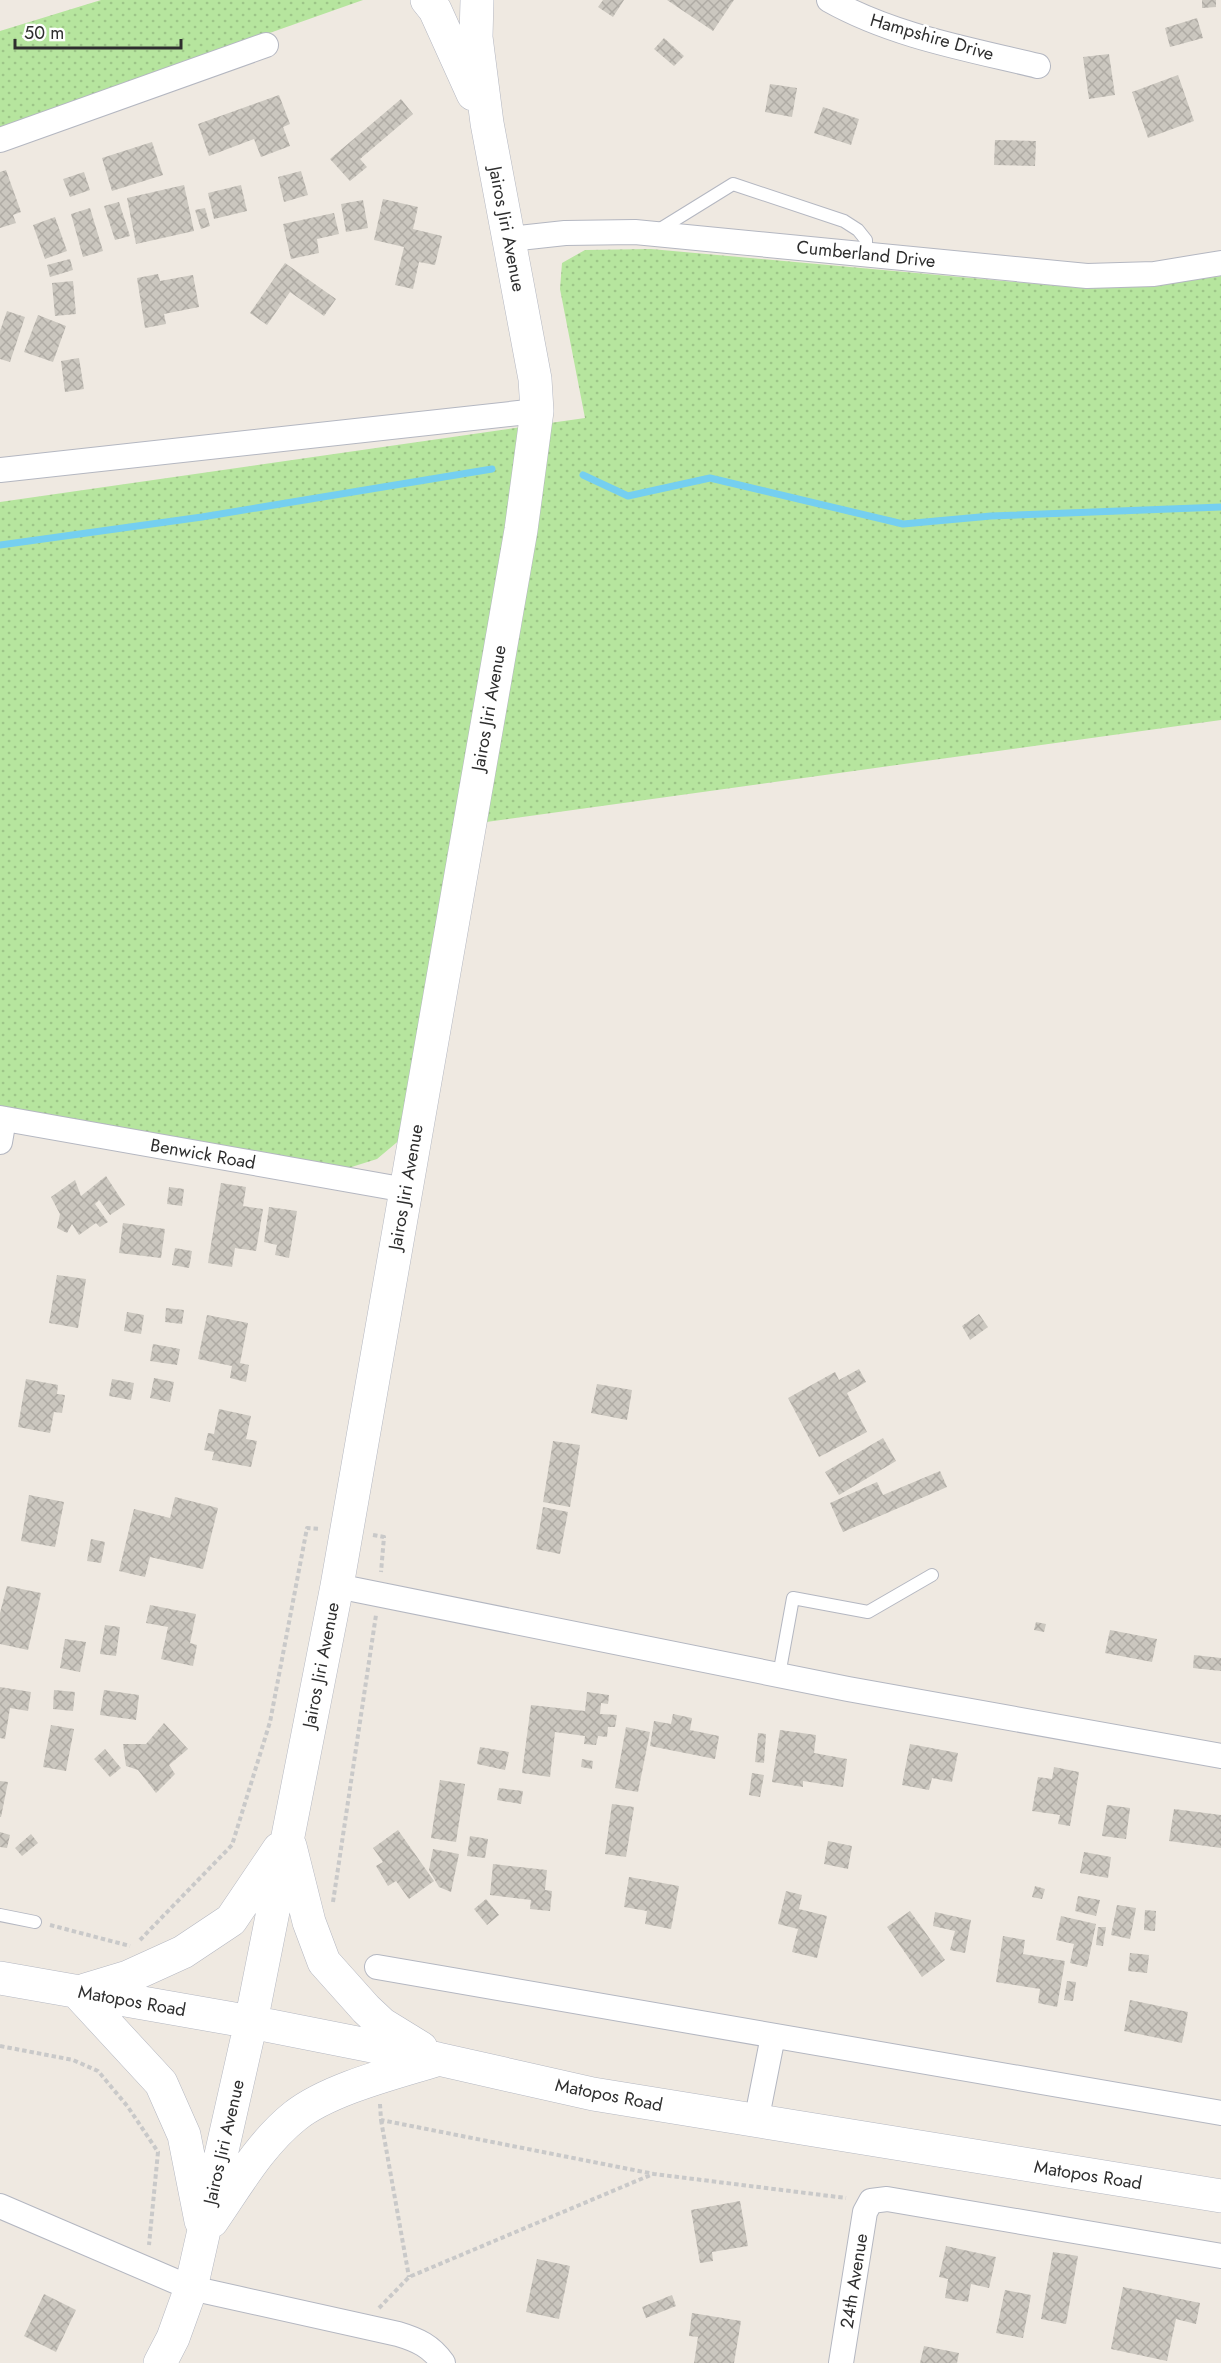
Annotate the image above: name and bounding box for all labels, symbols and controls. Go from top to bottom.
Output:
street label: Hampshire Drive [867,7,997,67]
scale bar [15,12,182,50]
text: 50 m [24,20,64,46]
street label: Jairos Jiri Avenue [482,162,532,294]
street label: Cumberland Drive [795,234,937,274]
street label: Jairos Jiri Avenue [465,643,513,775]
street label: Jairos Jiri Avenue [382,1122,430,1254]
street label: Benwick Road [148,1132,258,1176]
street label: Jairos Jiri Avenue [296,1600,346,1732]
street label: Matopos Road [76,1979,188,2023]
street label: Matopos Road [553,2072,665,2118]
street label: Jairos Jiri Avenue [197,2077,251,2209]
street label: Matopos Road [1032,2154,1144,2196]
street label: 24th Avenue [834,2232,874,2330]

